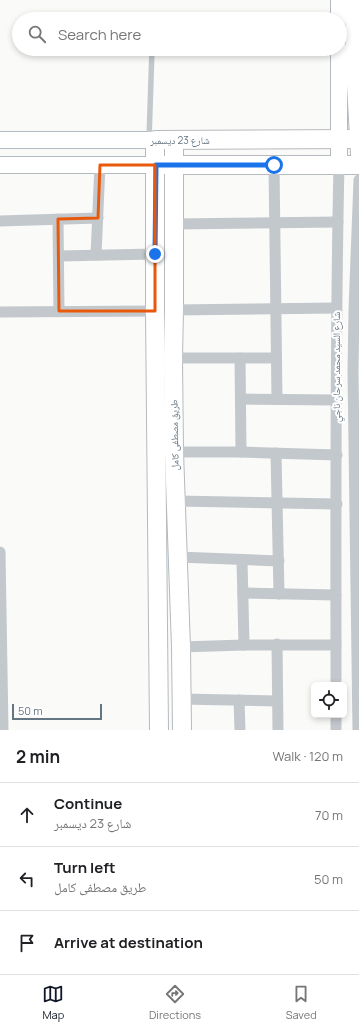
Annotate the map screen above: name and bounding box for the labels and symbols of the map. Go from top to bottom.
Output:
street label: شارع 23 ديسمبر [149,133,210,147]
route start [265,156,283,174]
route end [146,245,164,263]
street label: شارع السيد محمد سرحان ناجي [329,311,345,422]
street label: طريق مصطفى كامل [166,399,182,471]
scale bar [12,702,102,721]

